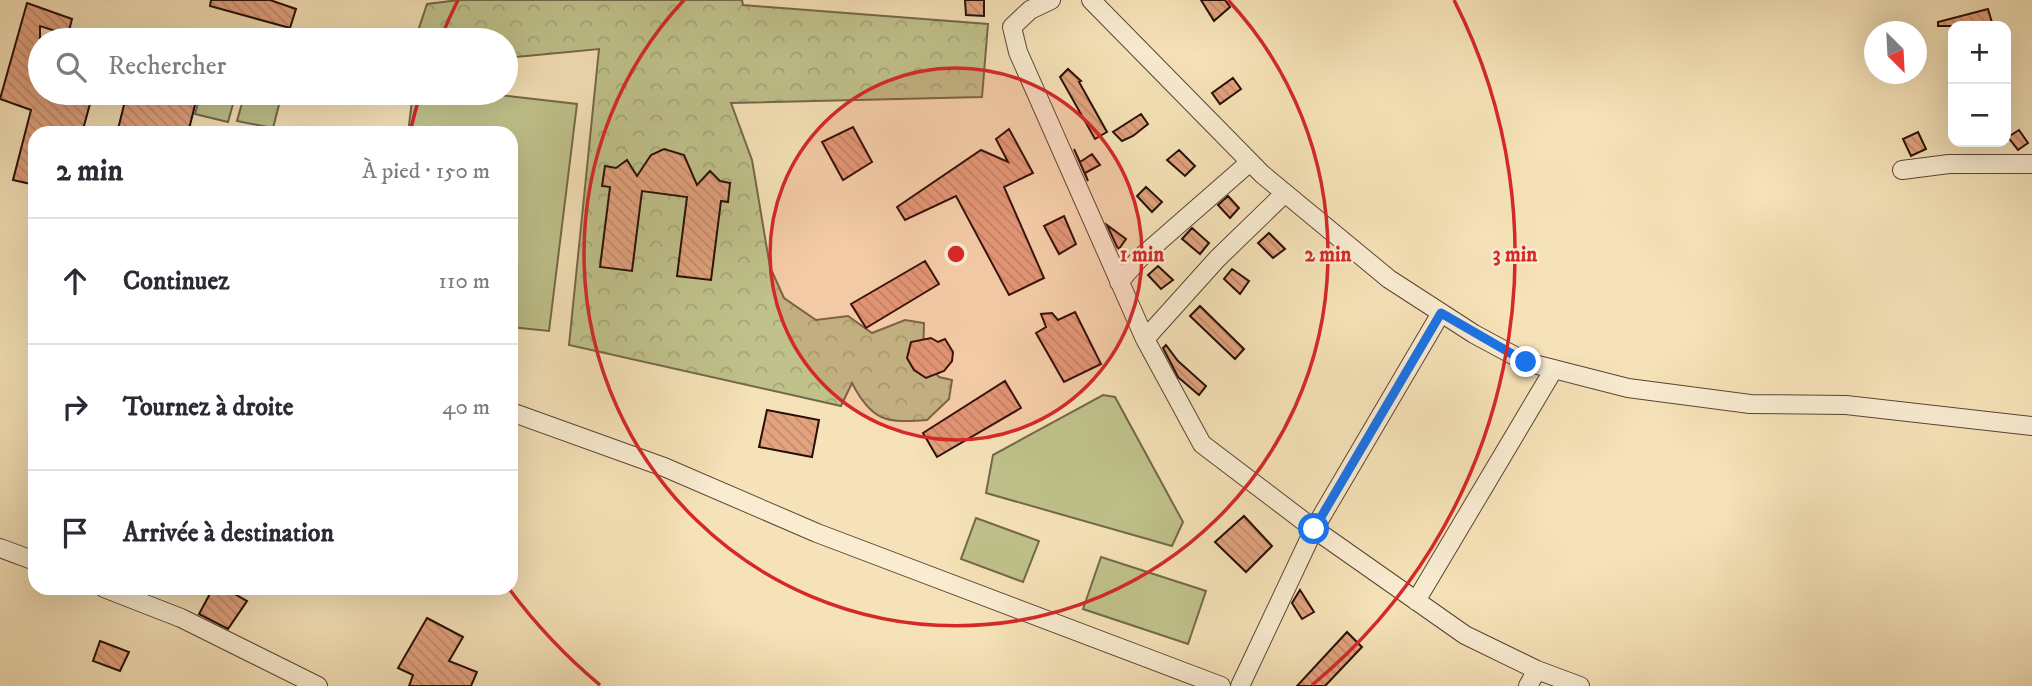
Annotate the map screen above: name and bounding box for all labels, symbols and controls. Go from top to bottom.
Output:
north arrow [1864,21,1927,84]
map controls [1948,21,2011,147]
button: + [1948,21,2011,84]
search box [28,28,518,105]
icon: search [52,48,90,86]
text: Rechercher [108,50,226,83]
button: − [1948,84,2011,147]
text: 2 min [56,153,123,190]
text: À pied · 150 m [362,157,490,186]
centre of rings [944,242,968,266]
text: 1 min [1120,242,1165,268]
text: 2 min [1305,242,1353,268]
text: 3 min [1493,242,1538,268]
icon: ahead [56,262,94,300]
text: Continuez [123,265,229,298]
text: 110 m [439,267,490,296]
route end [1510,346,1541,377]
icon: right [56,388,94,426]
text: Tournez à droite [123,391,294,424]
text: 40 m [442,393,490,422]
route start [1298,513,1329,544]
icon: arrive [56,514,94,552]
text: Arrivée à destination [123,517,334,550]

